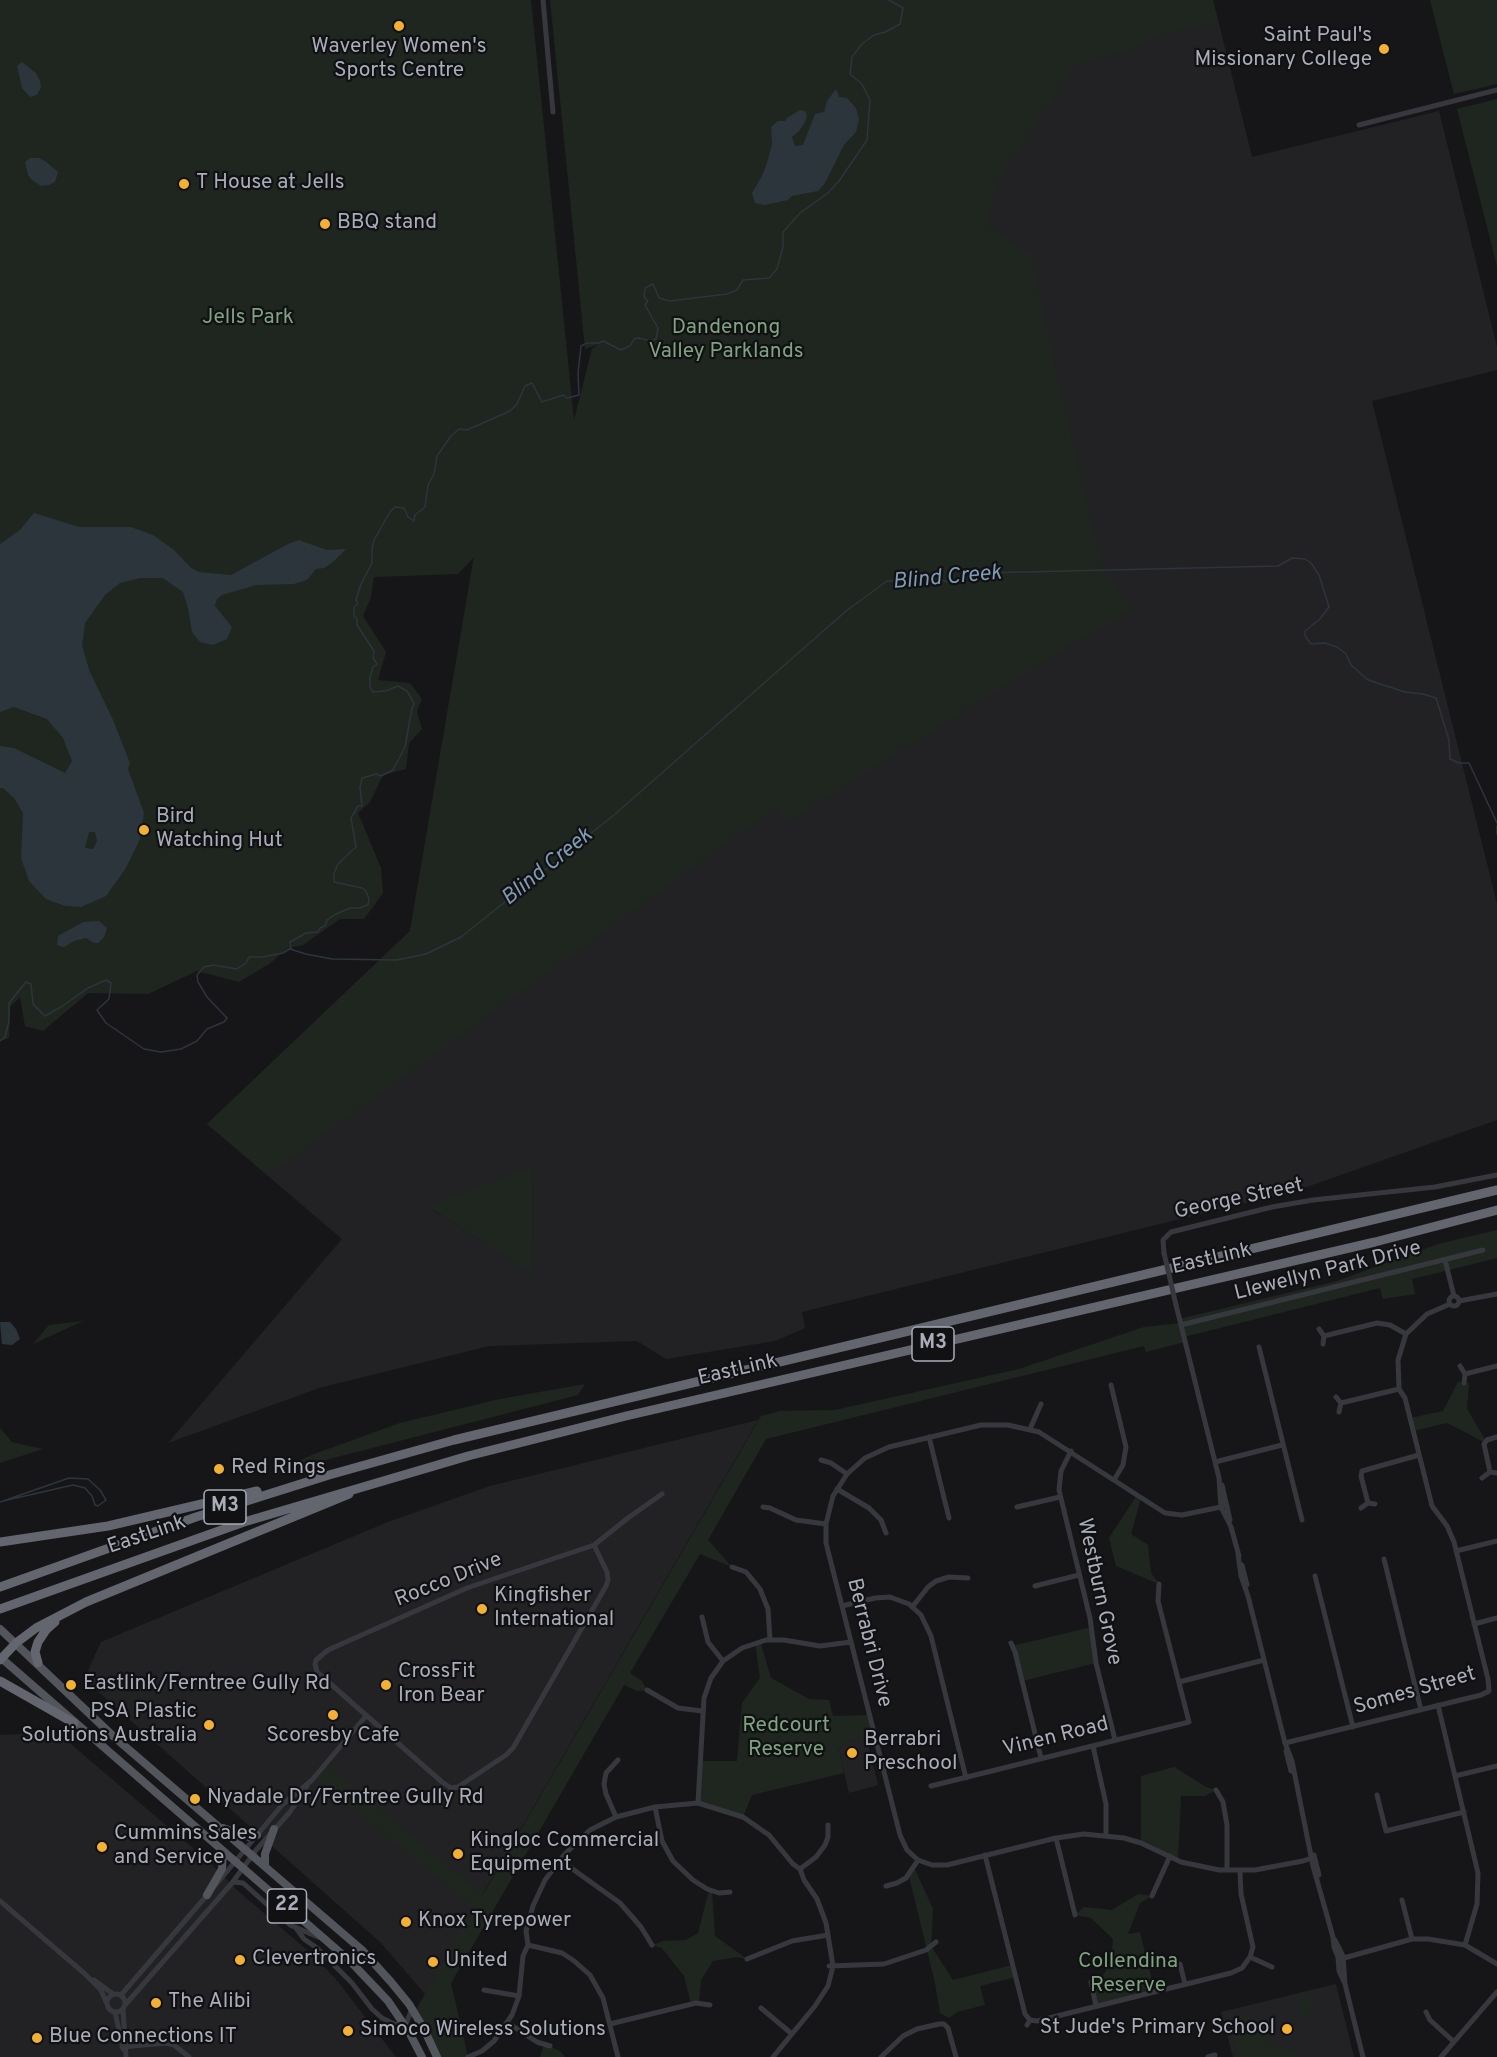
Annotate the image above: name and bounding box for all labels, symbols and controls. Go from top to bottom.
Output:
marker: Waverley Women's Sports Centre [392,19,406,33]
place label: Saint Paul's Missionary College [1194,24,1372,74]
place label: Waverley Women's Sports Centre [311,35,487,85]
marker: Saint Paul's Missionary College [1377,42,1391,56]
place label: T House at Jells [196,171,345,197]
marker: T House at Jells [177,177,191,191]
place label: BBQ stand [337,211,437,237]
marker: BBQ stand [318,217,332,231]
park label: Jells Park [202,306,294,332]
park label: Dandenong Valley Parklands [648,316,804,366]
water label: Blind Creek [891,561,1003,597]
place label: Bird Watching Hut [156,805,283,855]
marker: Bird Watching Hut [137,823,151,837]
water label: Blind Creek [497,823,599,913]
street label: George Street [1172,1174,1306,1226]
street label: Llewellyn Park Drive [1232,1237,1424,1307]
street label: EastLink [1170,1239,1254,1281]
road number: M3 [912,1327,954,1361]
street label: EastLink [696,1350,780,1392]
place label: Red Rings [231,1456,326,1482]
marker: Red Rings [212,1462,226,1476]
road number: M3 [204,1490,246,1524]
street label: EastLink [105,1511,189,1561]
street label: Westburn Grove [1070,1516,1126,1668]
street label: Rocco Drive [392,1548,506,1614]
street label: Berrabri Drive [840,1576,896,1710]
place label: Kingfisher International [494,1584,614,1634]
marker: Kingfisher International [475,1602,489,1616]
place label: CrossFit Iron Bear [398,1660,485,1710]
street label: Somes Street [1351,1663,1479,1721]
place label: Eastlink/Ferntree Gully Rd [83,1672,330,1698]
marker: Eastlink/Ferntree Gully Rd [64,1678,78,1692]
marker: CrossFit Iron Bear [379,1678,393,1692]
place label: PSA Plastic Solutions Australia [21,1700,197,1750]
marker: Scoresby Cafe [326,1708,340,1722]
street label: Vinen Road [1001,1713,1111,1763]
park label: Redcourt Reserve [742,1714,830,1764]
marker: PSA Plastic Solutions Australia [202,1718,216,1732]
place label: Scoresby Cafe [266,1724,400,1750]
place label: Berrabri Preschool [864,1728,958,1778]
marker: Berrabri Preschool [845,1746,859,1760]
place label: Nyadale Dr/Ferntree Gully Rd [207,1786,484,1812]
marker: Nyadale Dr/Ferntree Gully Rd [188,1792,202,1806]
place label: Cummins Sales and Service [114,1822,257,1872]
place label: Kingloc Commercial Equipment [470,1829,659,1879]
marker: Cummins Sales and Service [95,1840,109,1854]
marker: Kingloc Commercial Equipment [451,1847,465,1861]
road number: 22 [268,1889,306,1923]
place label: Knox Tyrepower [418,1909,571,1935]
marker: Knox Tyrepower [399,1915,413,1929]
place label: Clevertronics [252,1947,376,1973]
place label: United [445,1949,508,1975]
park label: Collendina Reserve [1078,1950,1178,2000]
marker: Clevertronics [233,1953,247,1967]
marker: United [426,1955,440,1969]
place label: The Alibi [168,1990,251,2016]
marker: The Alibi [149,1996,163,2010]
place label: St Jude's Primary School [1040,2016,1275,2042]
place label: Simoco Wireless Solutions [360,2018,606,2044]
marker: St Jude's Primary School [1280,2022,1294,2036]
marker: Simoco Wireless Solutions [341,2024,355,2038]
place label: Blue Connections IT [49,2025,237,2051]
marker: Blue Connections IT [30,2031,44,2045]

